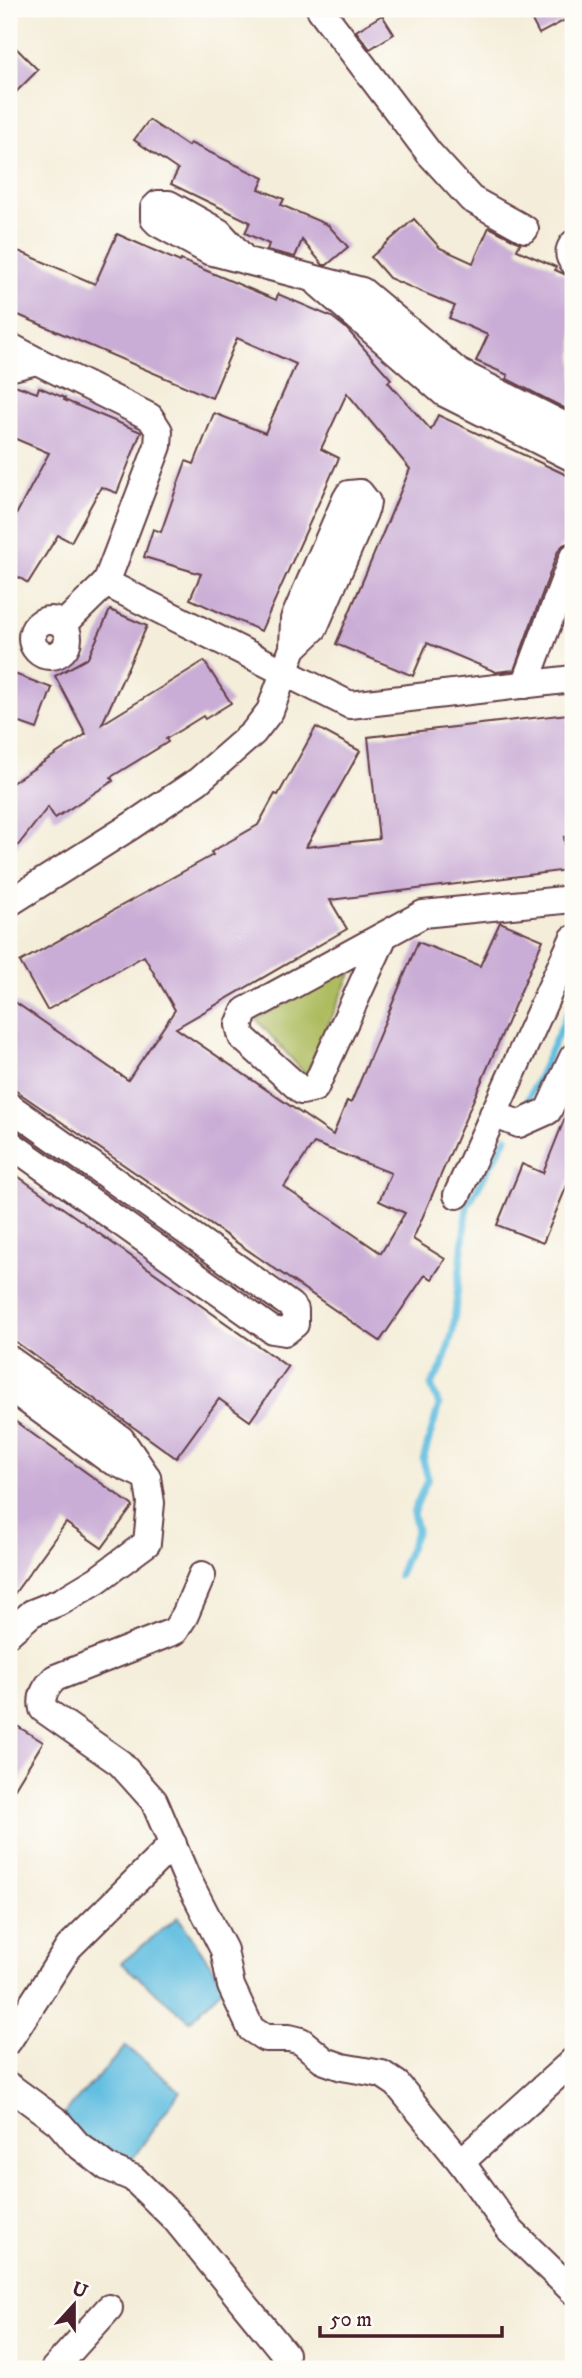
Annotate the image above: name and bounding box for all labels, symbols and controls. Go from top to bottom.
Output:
north arrow [38,2270,108,2340]
text: U [69,2277,91,2304]
scale bar [320,2294,502,2338]
text: 50 m [330,2307,372,2333]

